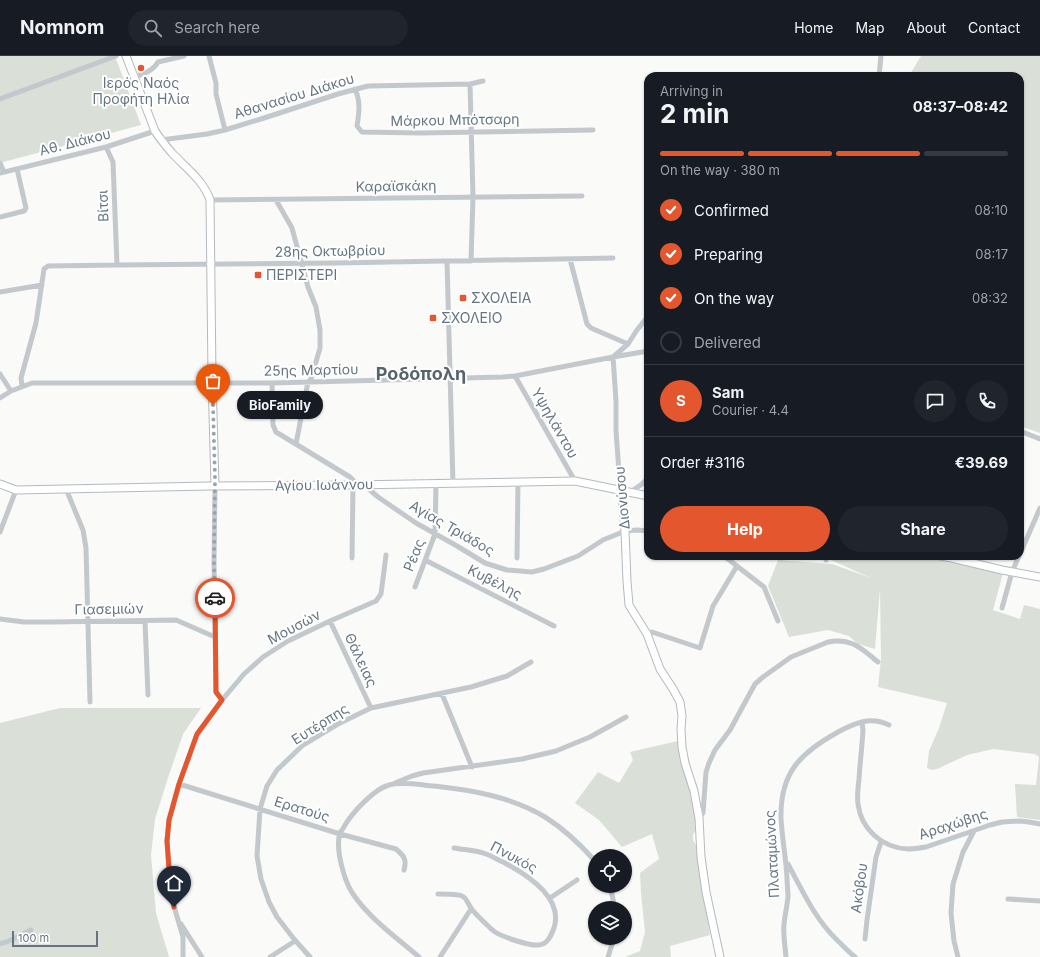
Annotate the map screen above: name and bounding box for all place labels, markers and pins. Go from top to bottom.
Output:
marker: Ιερός Ναός Προφήτη Ηλία [136,63,146,73]
place label: Ιερός Ναός Προφήτη Ηλία [92,74,190,107]
place label: ΠΕΡΙΣΤΕΡΙ [266,266,337,283]
marker: ΠΕΡΙΣΤΕΡΙ [253,270,263,280]
place label: ΣΧΟΛΕΙΑ [471,289,532,306]
marker: ΣΧΟΛΕΙΑ [458,293,468,303]
place label: ΣΧΟΛΕΙΟ [441,309,502,326]
marker: ΣΧΟΛΕΙΟ [428,313,438,323]
pin [196,364,230,405]
callout: BioFamily [237,391,323,419]
pin [157,866,191,907]

